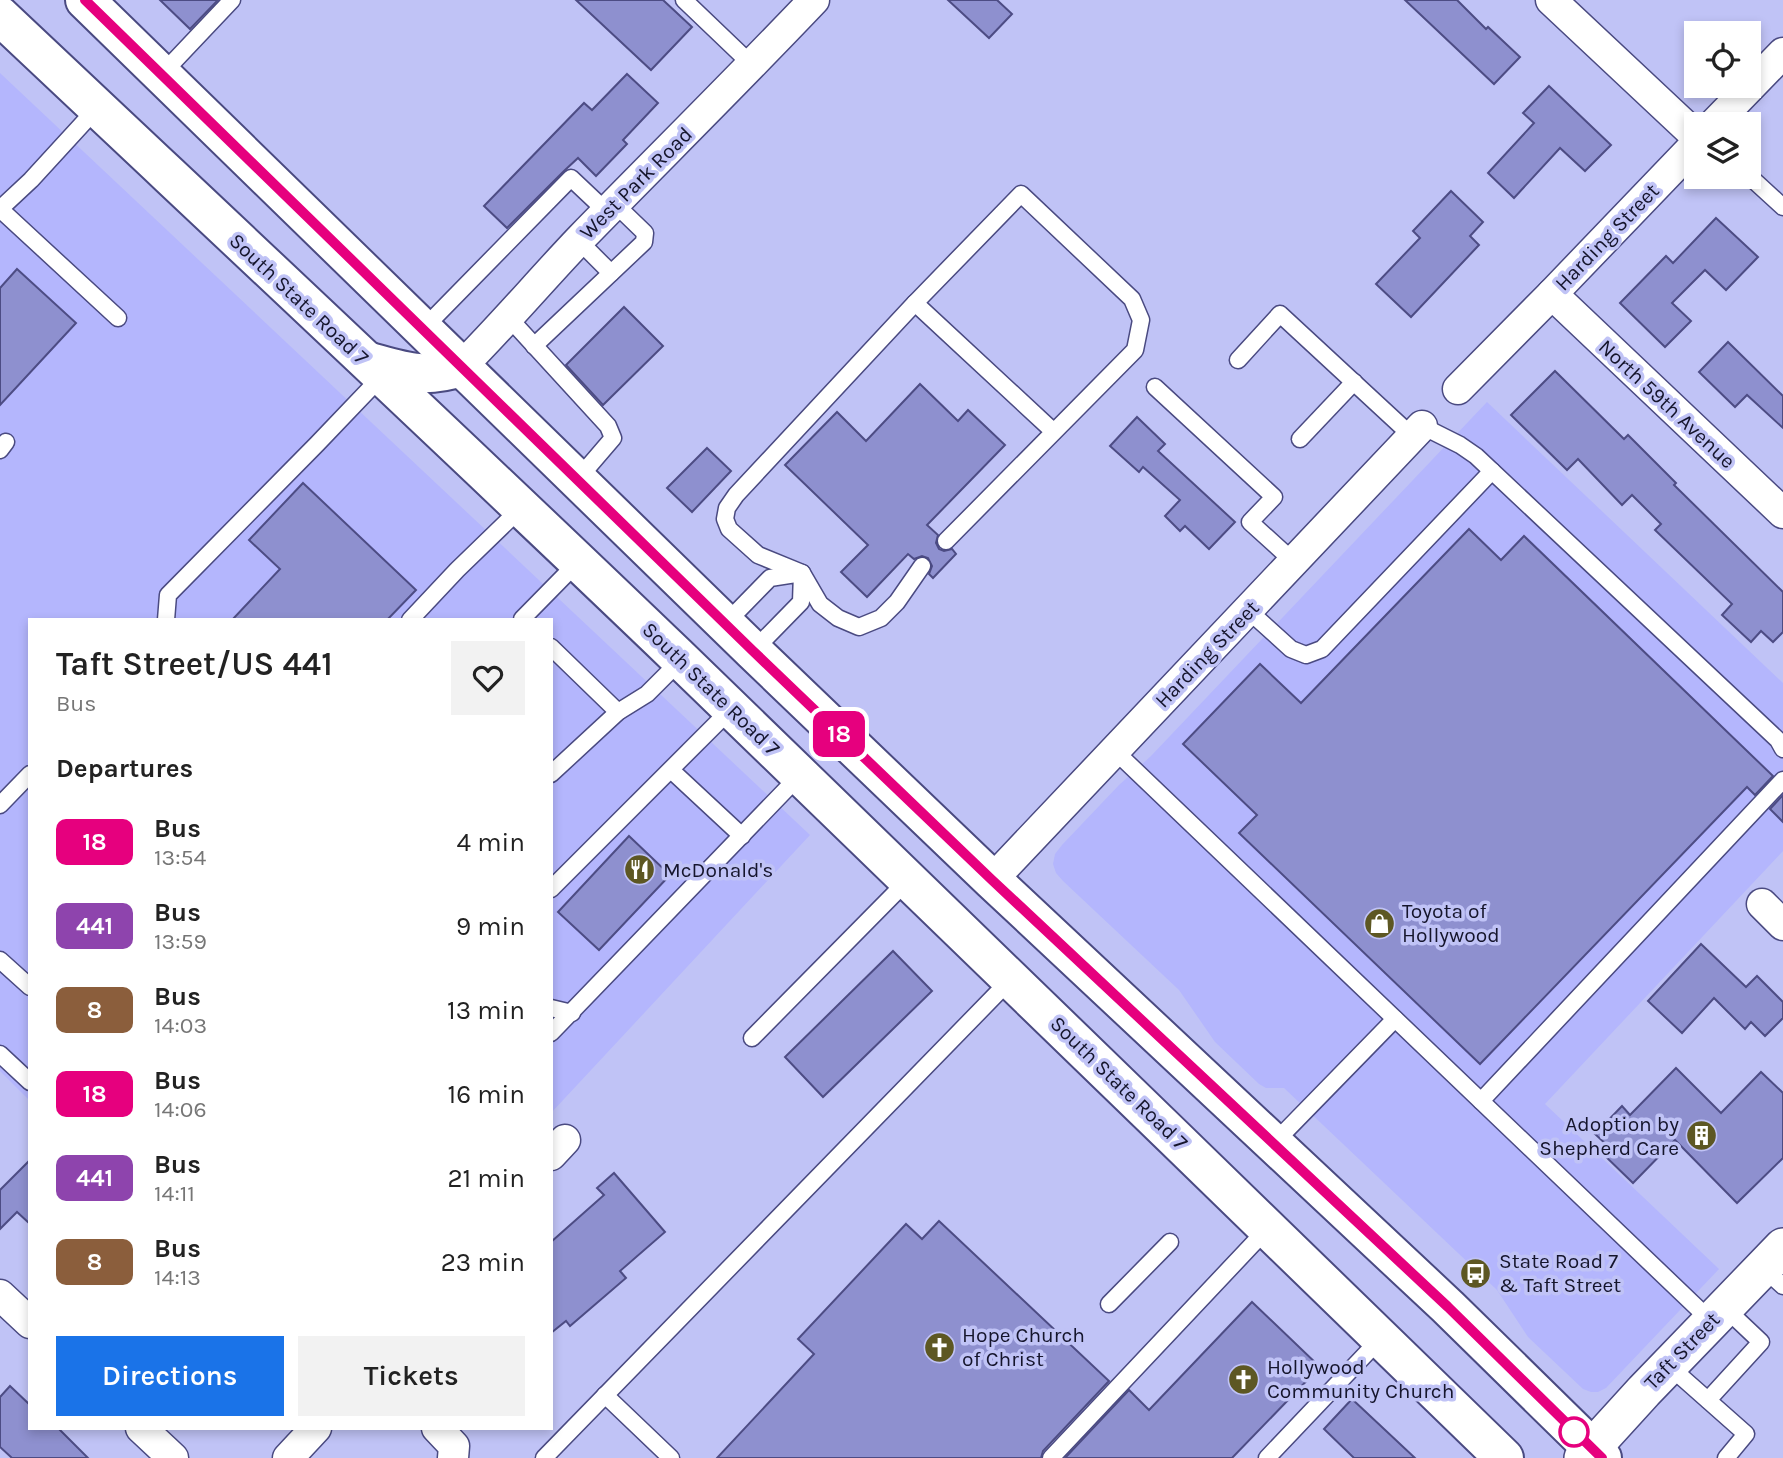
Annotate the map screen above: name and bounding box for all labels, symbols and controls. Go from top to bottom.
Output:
map controls [1684,21,1761,189]
button: locate [1684,21,1761,98]
button: layers [1684,112,1761,189]
street label: West Park Road [575,122,697,244]
street label: Harding Street [1550,179,1664,295]
street label: South State Road 7 [224,228,374,370]
street label: North 59th Avenue [1594,335,1740,473]
street label: Harding Street [1150,596,1264,712]
street label: South State Road 7 [637,617,785,761]
button: heart [451,641,525,715]
text: Taft Street/US 441 [56,645,333,683]
text: Bus [56,690,96,717]
line badge: 18 [808,711,870,757]
text: 18 [827,720,851,748]
text: Departures [56,753,193,784]
text: Bus [154,813,201,844]
text: 4 min [457,827,525,858]
text: 18 [82,828,107,856]
text: 13:54 [154,844,206,871]
restaurant icon: McDonald's [623,853,657,887]
place label: McDonald's [663,858,773,882]
text: Bus [154,897,201,928]
place label: Toyota of Hollywood [1402,899,1500,947]
shop icon: Toyota of Hollywood [1362,906,1396,940]
text: 9 min [456,911,525,942]
text: 441 [76,912,113,940]
text: 13:59 [154,928,207,955]
text: Bus [154,981,201,1012]
text: 13 min [447,995,525,1026]
text: 8 [87,996,102,1024]
street label: South State Road 7 [1045,1011,1193,1155]
text: 14:03 [154,1012,207,1039]
text: Bus [154,1065,201,1096]
text: 16 min [448,1079,525,1110]
text: 18 [82,1080,107,1108]
text: 14:06 [154,1096,207,1123]
place label: Adoption by Shepherd Care [1539,1112,1679,1160]
building icon: Adoption by Shepherd Care [1685,1119,1719,1153]
text: Bus [154,1149,201,1180]
text: 21 min [447,1163,525,1194]
text: 441 [76,1164,113,1192]
text: 14:11 [154,1180,195,1207]
text: Bus [154,1233,201,1264]
text: 23 min [441,1247,525,1278]
text: 8 [87,1248,102,1276]
place label: State Road 7 & Taft Street [1499,1249,1621,1297]
bus stop icon: State Road 7 & Taft Street [1459,1256,1493,1290]
text: 14:13 [154,1264,201,1291]
street label: Taft Street [1639,1307,1725,1395]
place label: Hope Church of Christ [962,1323,1085,1371]
church icon: Hope Church of Christ [922,1330,956,1364]
button: Directions [56,1336,284,1416]
button: Tickets [298,1336,525,1416]
place label: Hollywood Community Church [1267,1355,1454,1403]
church icon: Hollywood Community Church [1227,1362,1261,1396]
unlabelled marker [1559,1417,1589,1447]

